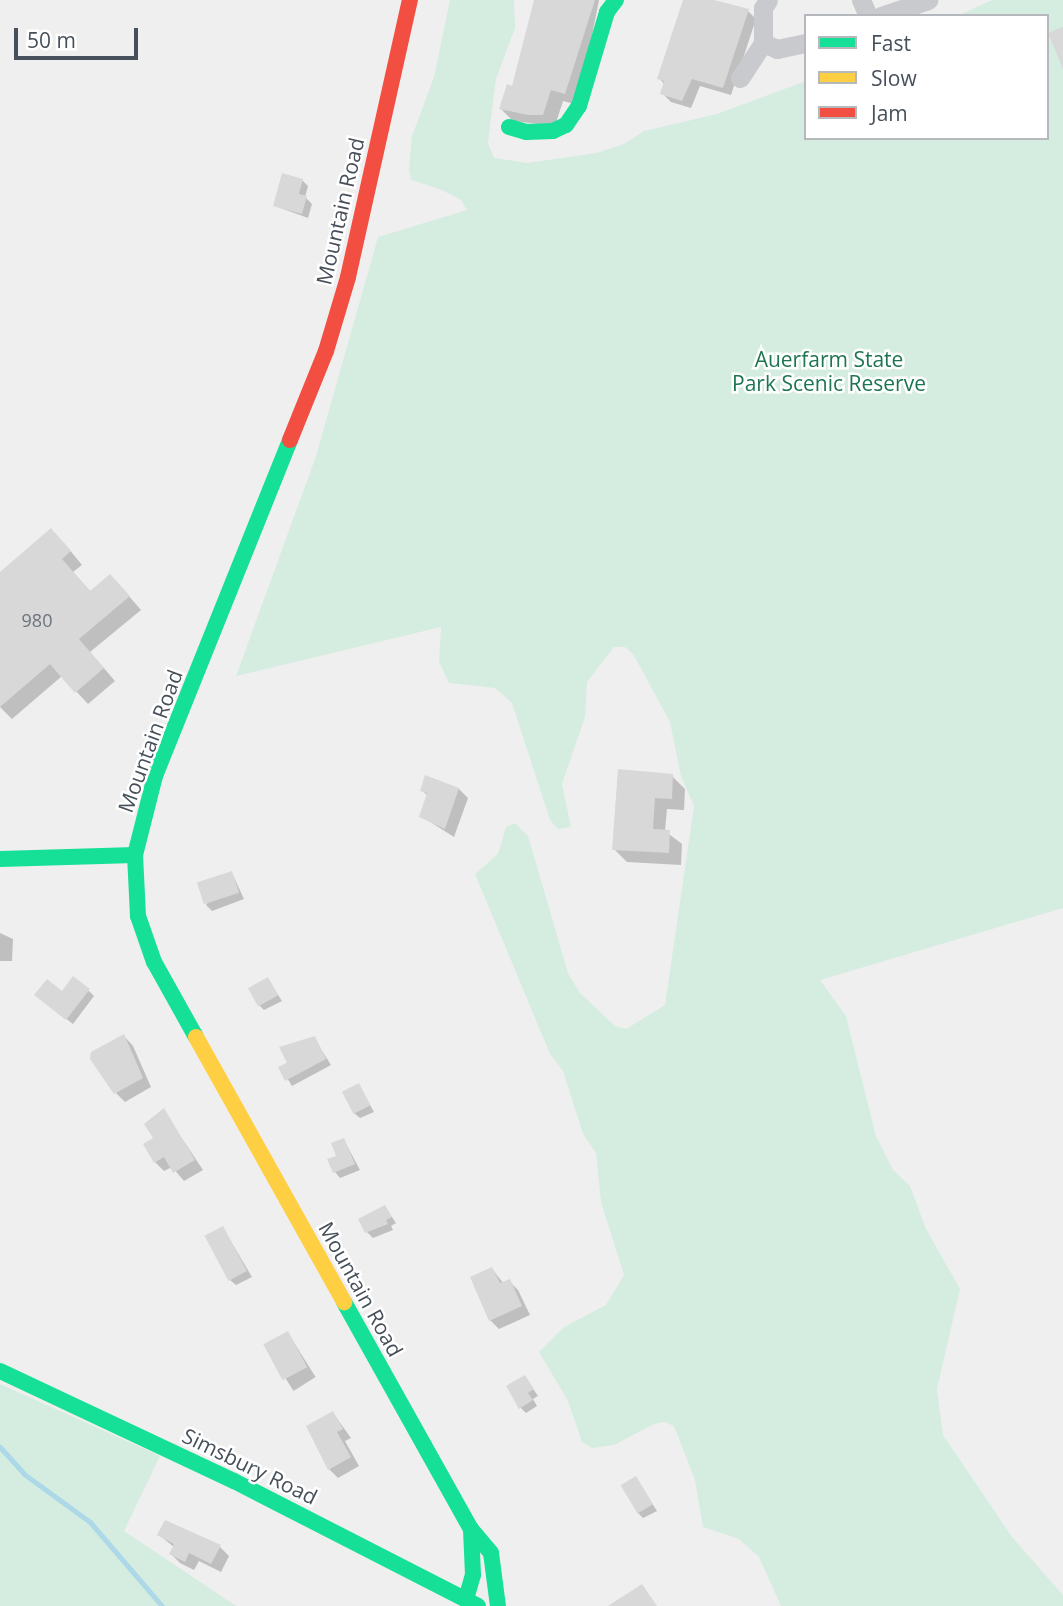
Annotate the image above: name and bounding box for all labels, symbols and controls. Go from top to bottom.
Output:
scale bar [18,14,142,58]
legend [804,14,1049,140]
text: 50 m [27,26,76,54]
text: Fast [871,29,911,57]
text: Slow [871,64,917,92]
text: Jam [871,99,908,127]
street label: Mountain Road [311,135,369,287]
park label: Auerfarm State Park Scenic Reserve [732,346,926,396]
house number: 980 [22,609,52,631]
street label: Mountain Road [112,666,188,816]
street label: Mountain Road [314,1217,408,1361]
street label: Simsbury Road [179,1423,321,1509]

